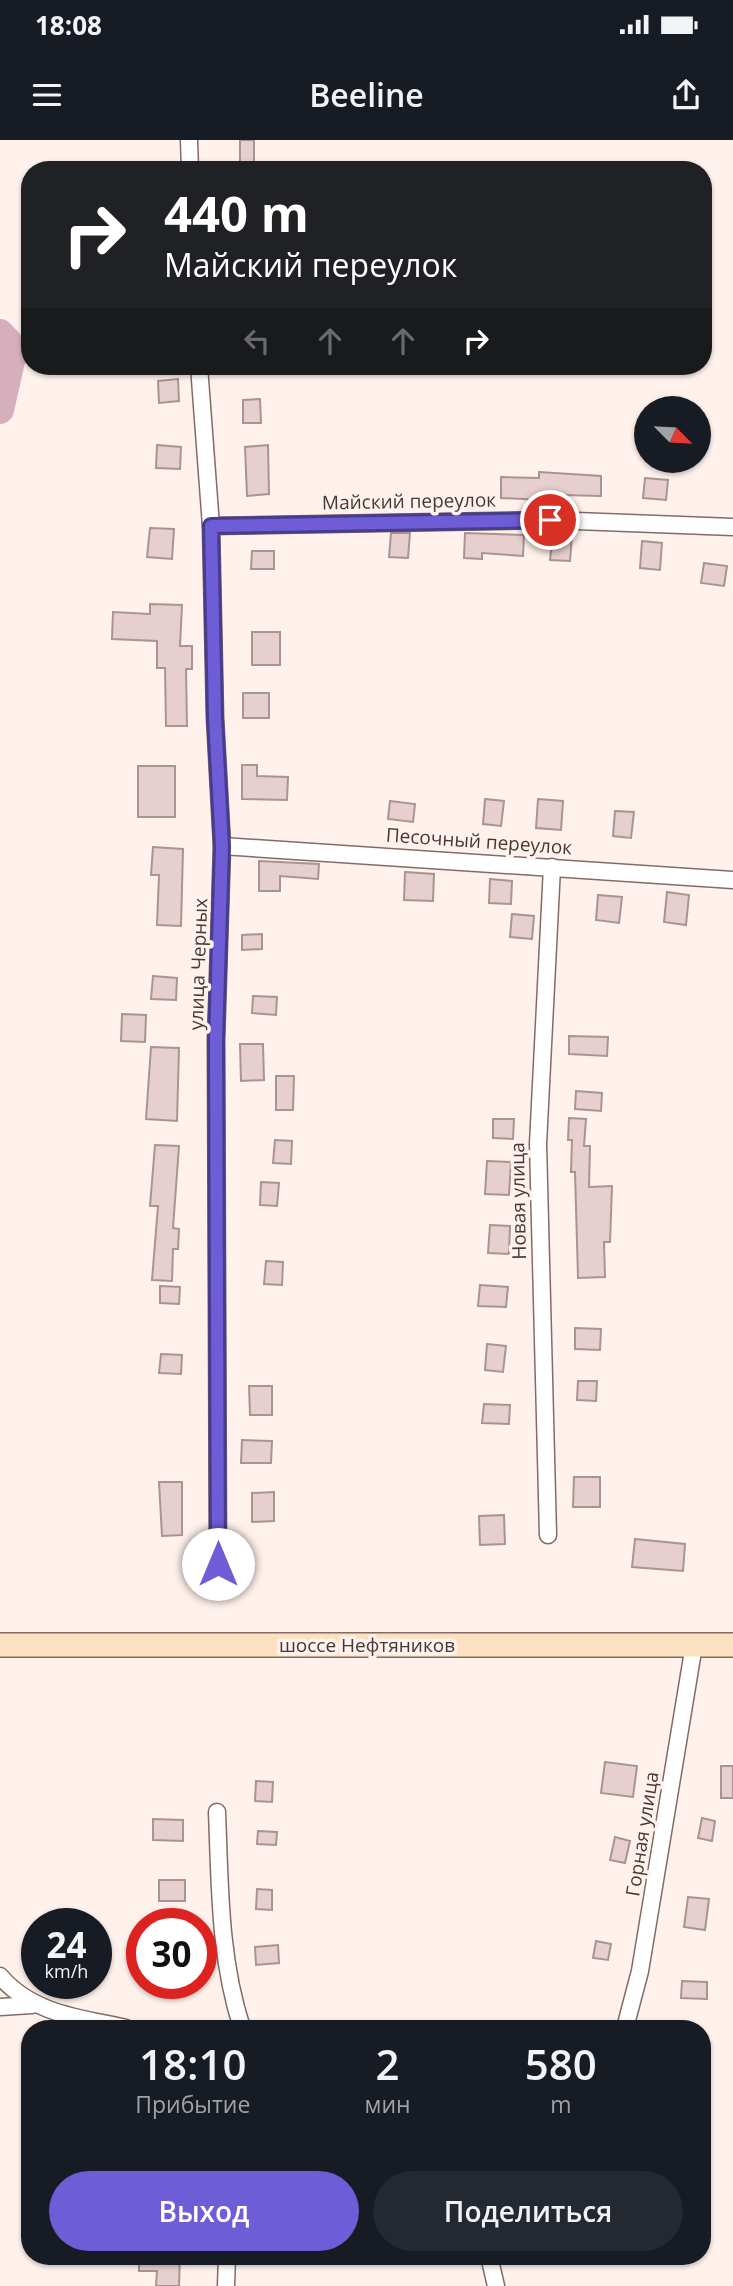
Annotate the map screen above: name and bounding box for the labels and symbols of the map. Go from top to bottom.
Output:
north arrow [634,396,710,472]
street label: Майский переулок [322,486,496,516]
pin [520,490,580,550]
street label: Песочный переулок [385,822,573,860]
street label: улица Черных [183,898,213,1030]
street label: Новая улица [504,1142,532,1260]
position arrow [181,1527,255,1601]
street label: шоссе Нефтяников [279,1632,455,1658]
street label: Горная улица [619,1770,665,1898]
speed limit sign: 30 [126,1908,217,1999]

